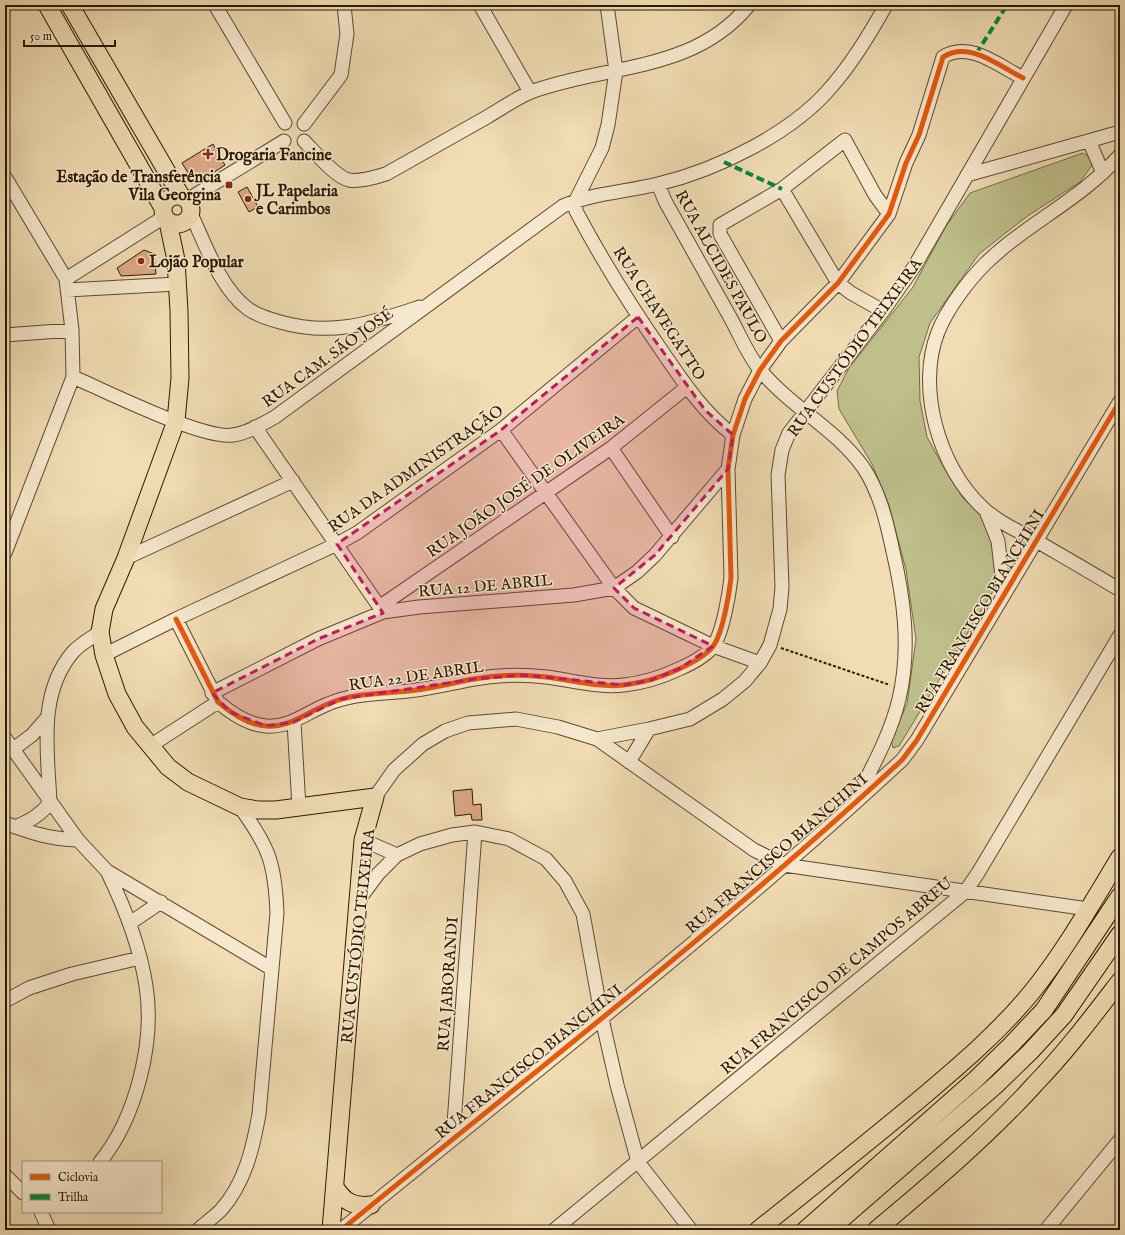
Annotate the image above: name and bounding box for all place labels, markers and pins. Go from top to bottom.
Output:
place label: Drogaria Fancine [216,146,333,166]
marker: Drogaria Fancine [203,149,213,159]
place label: Estação de Transferência Vila Georgina [56,168,222,206]
marker: Estação de Transferência Vila Georgina [224,180,234,190]
place label: JL Papelaria e Carimbos [254,182,339,220]
marker: JL Papelaria e Carimbos [243,194,253,204]
place label: Lojão Popular [149,253,244,273]
marker: Lojão Popular [136,256,146,266]

